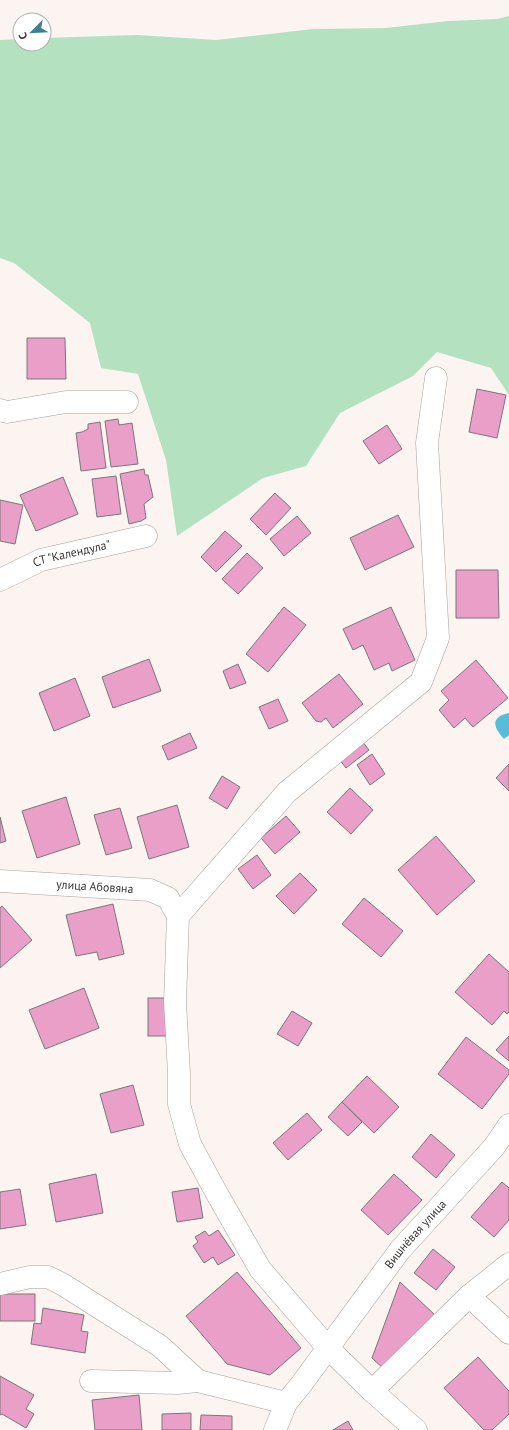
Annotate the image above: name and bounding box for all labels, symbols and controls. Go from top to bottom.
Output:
north arrow [12,12,52,52]
text: С [15,30,31,42]
street label: СТ "Календула" [30,536,112,570]
street label: улица Абовяна [56,876,134,896]
street label: Вишнёвая улица [381,1196,449,1271]

